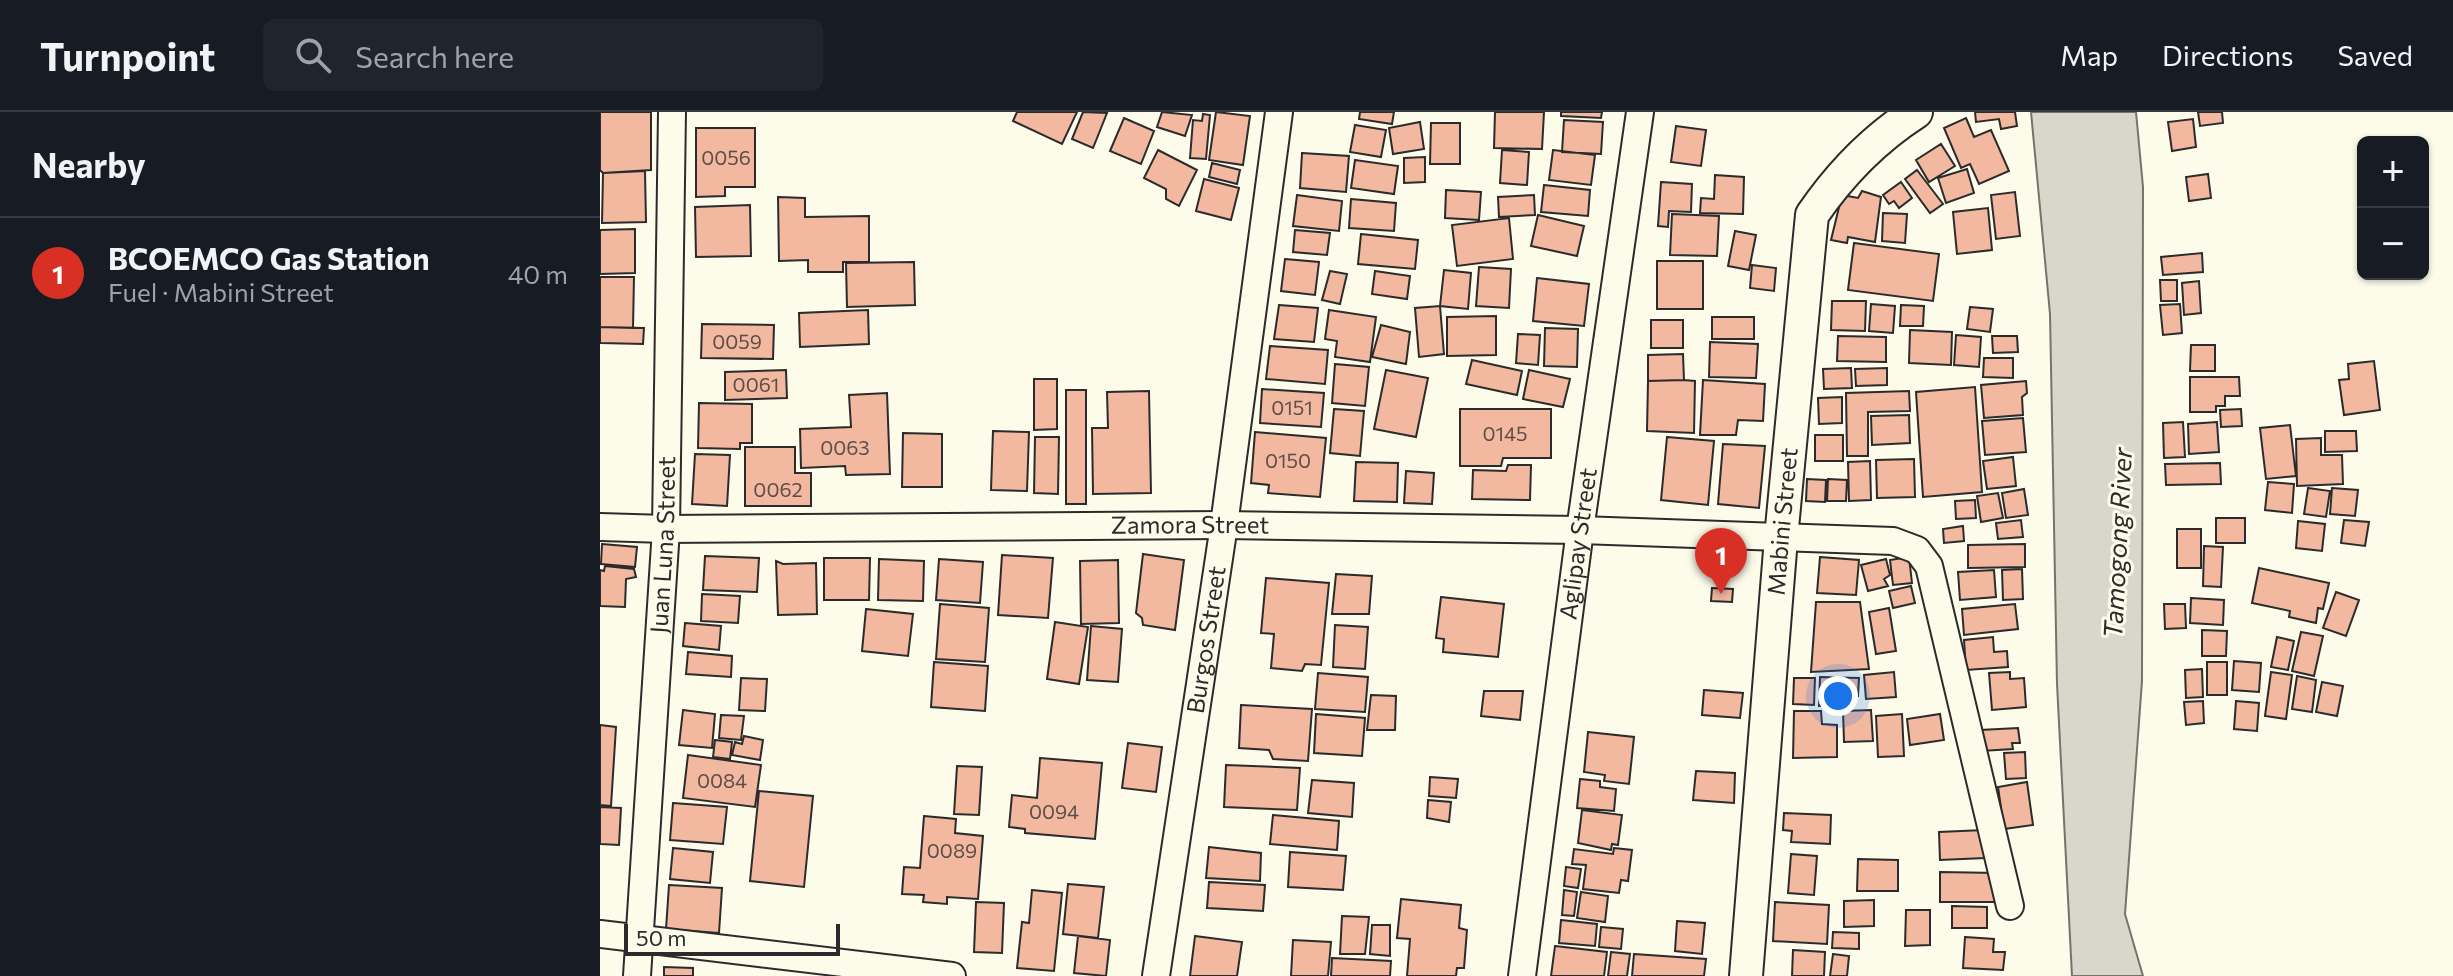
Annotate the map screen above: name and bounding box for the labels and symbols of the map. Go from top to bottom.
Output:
house number: 0056 [701,145,751,169]
house number: 0059 [712,329,762,353]
house number: 0061 [733,372,779,396]
house number: 0151 [1271,395,1313,419]
house number: 0145 [1482,421,1528,445]
house number: 0063 [820,435,870,459]
water label: Tamogong River [2096,445,2137,639]
street label: Mabini Street [1760,446,1803,596]
house number: 0150 [1265,448,1311,472]
street label: Juan Luna Street [643,456,680,634]
street label: Aglipay Street [1553,466,1602,621]
house number: 0062 [753,477,803,501]
street label: Zamora Street [1111,509,1270,539]
pin: 1 [1695,528,1747,594]
street label: Burgos Street [1180,564,1231,715]
your location [1818,676,1858,716]
house number: 0084 [697,768,747,792]
house number: 0094 [1029,799,1079,823]
house number: 0089 [927,838,977,862]
scale bar [624,920,840,956]

